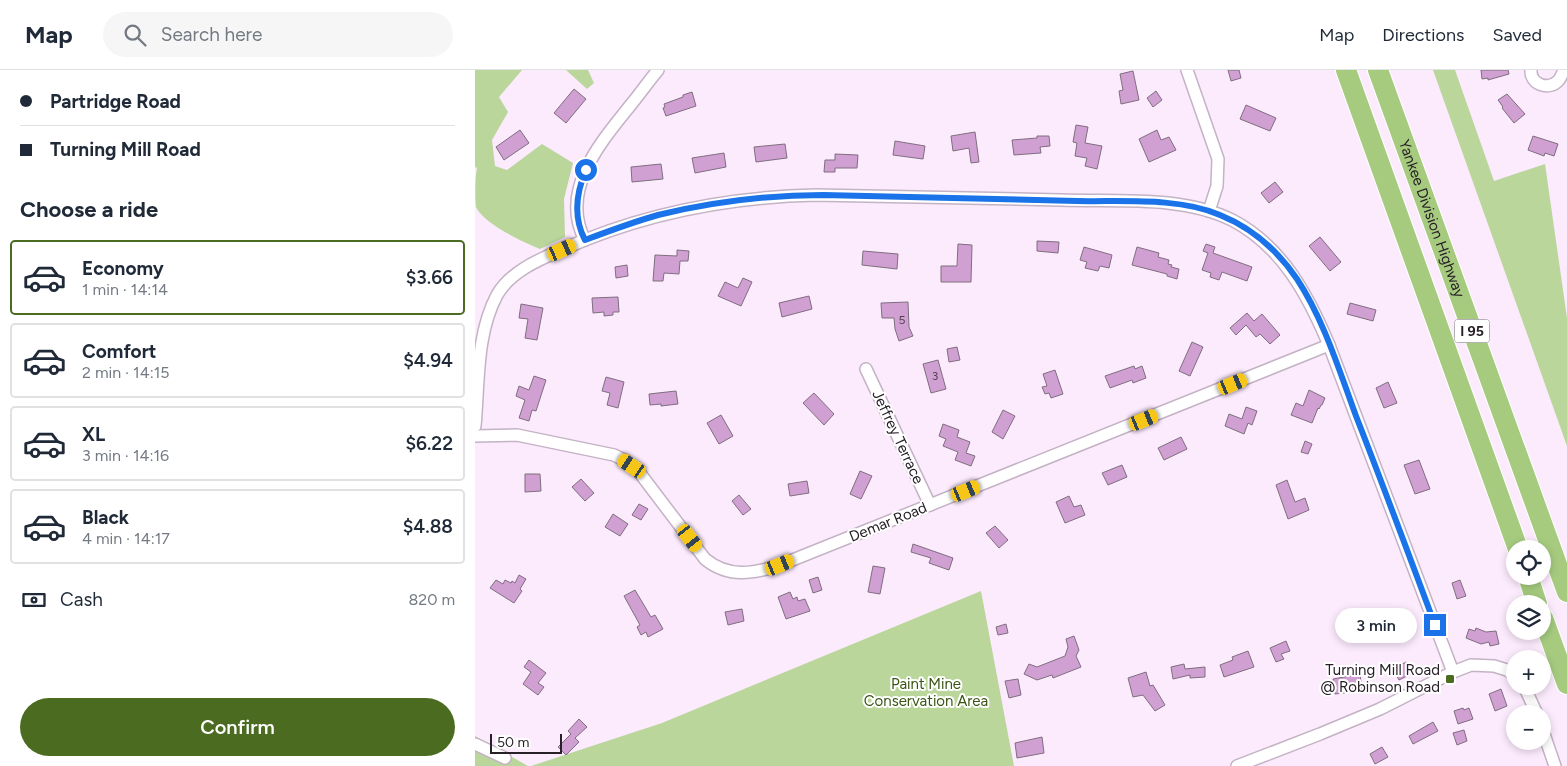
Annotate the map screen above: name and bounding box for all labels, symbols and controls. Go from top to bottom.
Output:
search box [103,12,453,57]
text: Map [25,20,73,49]
icon: search [121,21,149,49]
text: Search here [161,23,262,46]
text: Map [1319,24,1354,46]
text: Directions [1382,24,1464,46]
text: Saved [1492,24,1542,46]
text: Partridge Road [50,90,181,113]
street label: Yankee Division Highway [1395,137,1469,300]
text: Turning Mill Road [50,138,201,161]
route start [575,159,597,181]
text: Choose a ride [20,196,158,223]
car [545,237,578,263]
icon: car [22,255,67,300]
text: Economy [82,257,164,280]
text: $3.66 [406,266,453,289]
text: 1 min · 14:14 [82,280,168,299]
house number: 5 [899,313,906,327]
road number: I 95 [1455,320,1489,342]
icon: car [22,338,67,383]
text: Comfort [82,340,157,363]
text: $4.94 [403,349,453,372]
text: 2 min · 14:15 [82,363,170,382]
house number: 3 [932,369,938,383]
car [1216,371,1249,397]
street label: Jeffrey Terrace [868,387,928,487]
car [1127,407,1160,433]
icon: car [22,421,67,466]
text: XL [82,423,105,446]
text: $6.22 [405,432,453,455]
text: 3 min · 14:16 [82,446,169,465]
car [615,451,648,481]
car [949,478,982,504]
street label: Demar Road [847,498,929,546]
icon: car [22,504,67,549]
text: Black [82,506,129,529]
text: $4.88 [403,515,453,538]
car [674,522,705,554]
text: 4 min · 14:17 [82,529,170,548]
map controls [1506,540,1551,750]
button: locate [1506,540,1551,585]
car [763,552,796,578]
icon: cash [20,586,48,614]
text: Cash [60,588,103,611]
text: 820 m [408,590,455,609]
button: layers [1506,595,1551,640]
callout: 3 min [1335,608,1417,642]
route end [1424,614,1446,636]
text: 3 min [1356,616,1396,635]
button: + [1506,650,1551,695]
place label: Turning Mill Road @ Robinson Road [1320,661,1440,696]
marker: Turning Mill Road @ Robinson Road [1444,673,1456,685]
park label: Paint Mine Conservation Area [864,675,988,710]
button: Confirm [20,698,455,756]
button: − [1506,705,1551,750]
scale bar [490,731,563,754]
text: 50 m [497,734,529,751]

